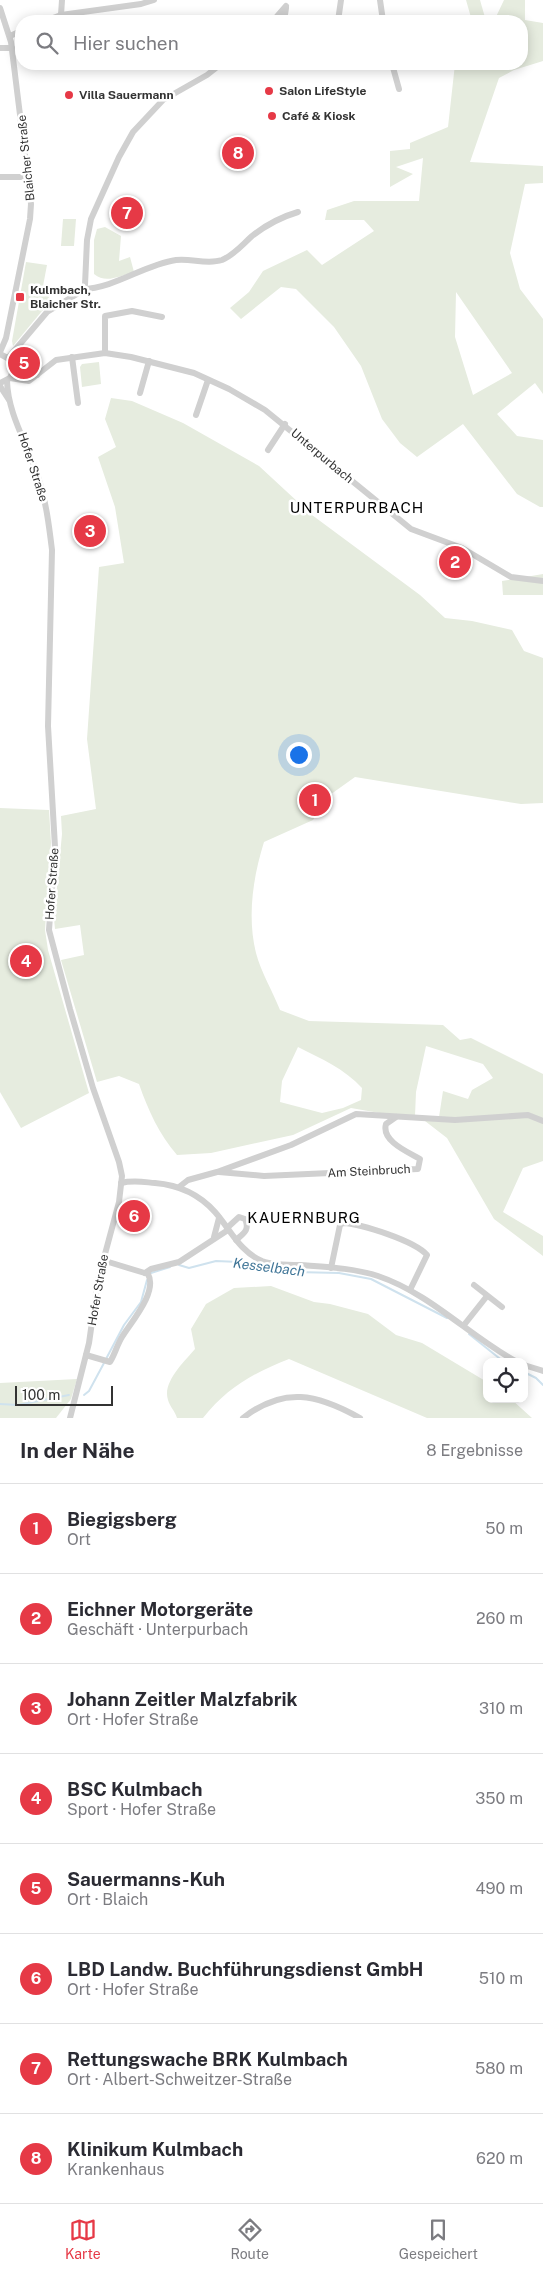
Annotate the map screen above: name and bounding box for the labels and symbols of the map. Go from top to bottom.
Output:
place label: Salon LifeStyle [279,84,367,98]
marker: Salon LifeStyle [263,85,275,97]
place label: Villa Sauermann [79,88,174,102]
marker: Villa Sauermann [63,89,75,101]
place label: Café & Kiosk [282,109,356,123]
marker: Café & Kiosk [266,110,278,122]
street label: Blaicher Straße [14,114,37,202]
pin: 8 [222,134,254,172]
pin: 7 [111,194,143,232]
place label: Kulmbach, Blaicher Str. [30,283,101,311]
marker: Kulmbach, Blaicher Str. [14,291,26,303]
pin: 5 [8,344,40,382]
street label: Unterpurbach [288,426,356,486]
street label: Hofer Straße [15,431,51,504]
district label: UNTERPURBACH [290,499,424,516]
pin: 3 [74,512,106,550]
pin: 2 [439,543,471,581]
your location [286,742,312,768]
pin: 1 [299,781,331,819]
street label: Hofer Straße [42,847,62,921]
pin: 4 [10,942,42,980]
street label: Am Steinbruch [327,1162,411,1180]
pin: 6 [118,1197,150,1235]
district label: KAUERNBURG [247,1209,361,1226]
street label: Hofer Straße [85,1253,111,1327]
water label: Kesselbach [232,1255,306,1279]
scale bar [15,1383,112,1406]

